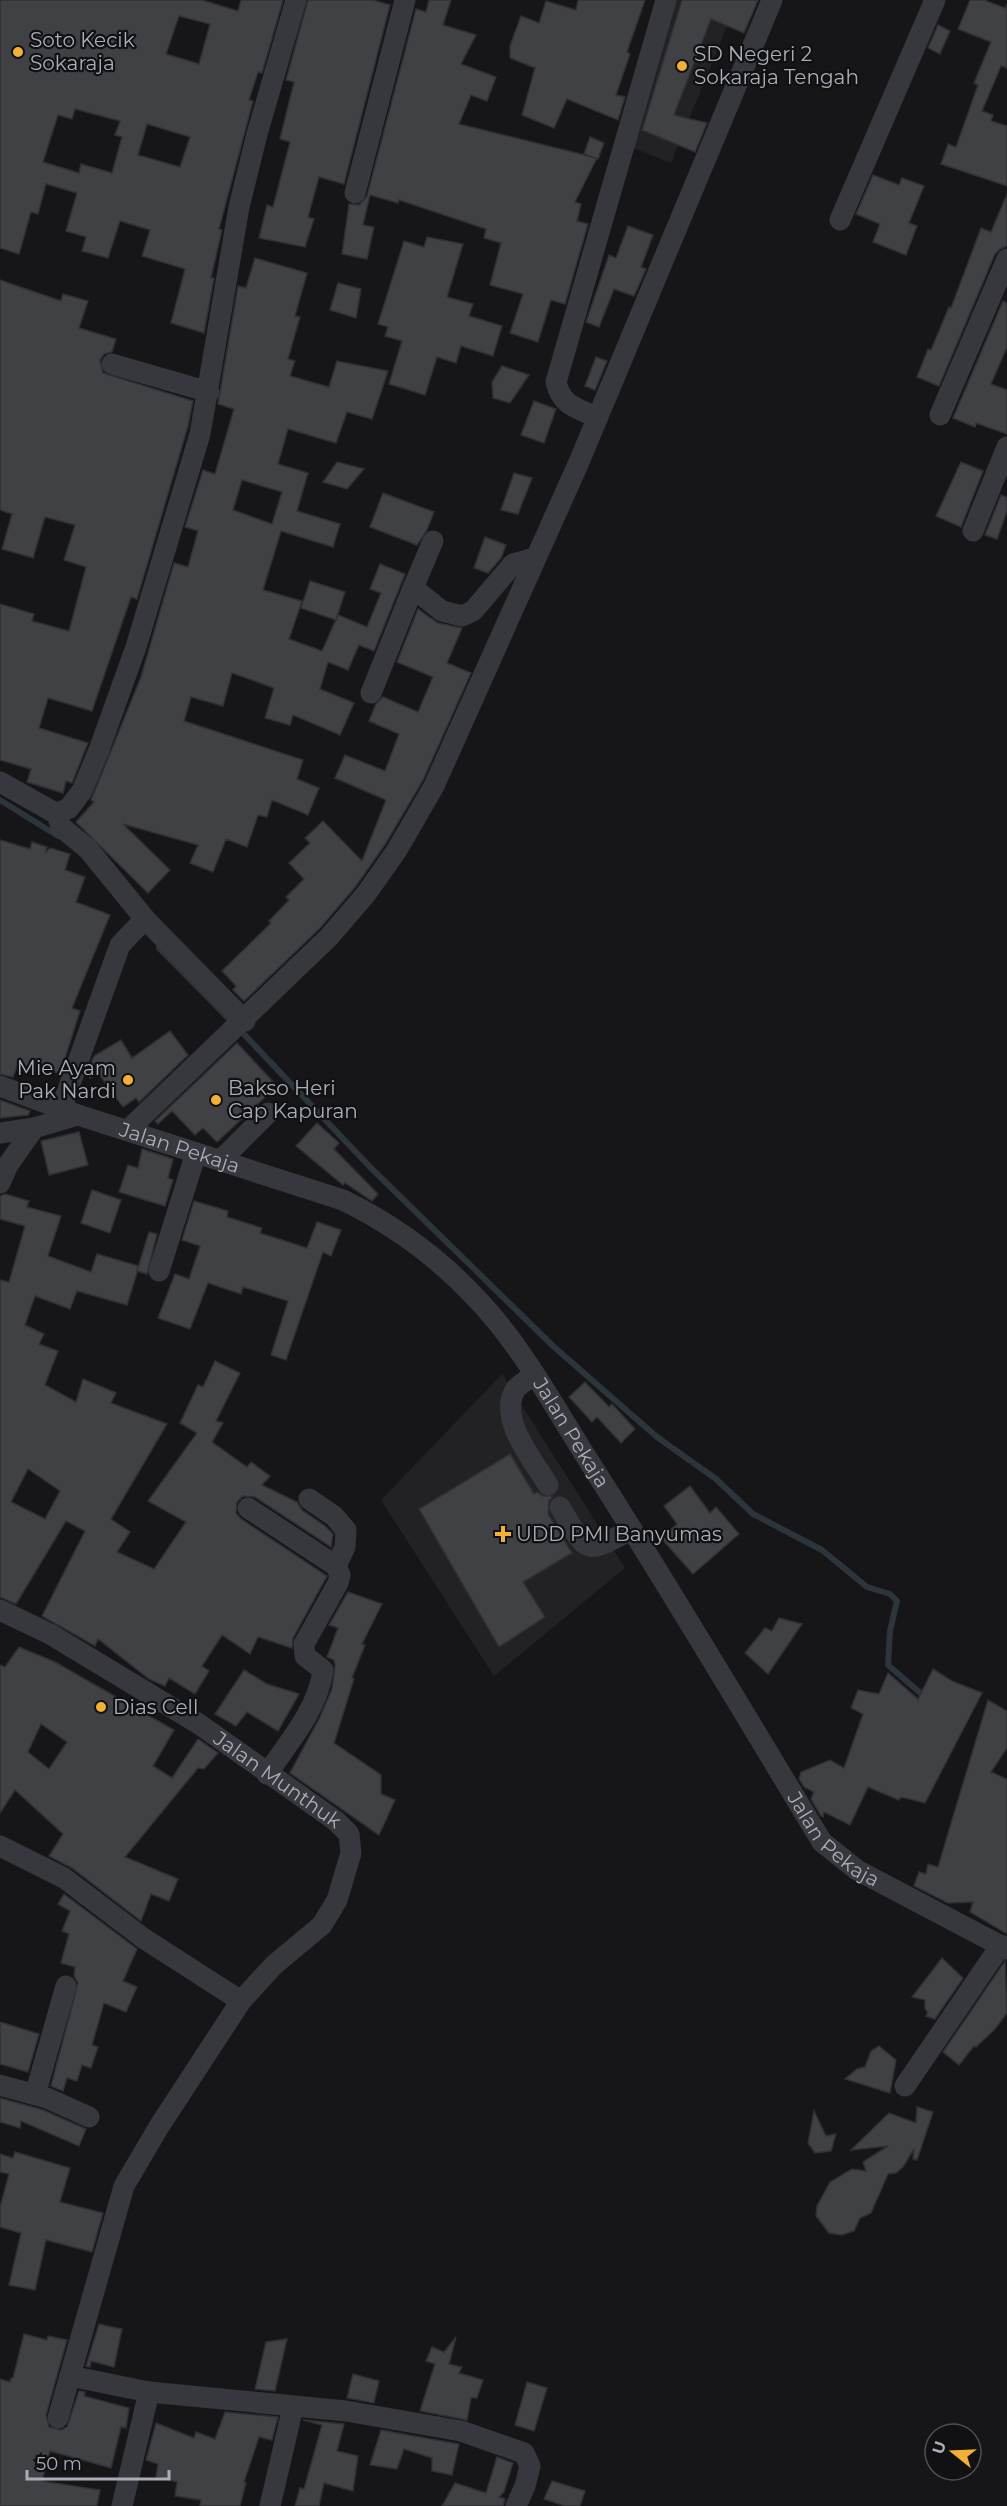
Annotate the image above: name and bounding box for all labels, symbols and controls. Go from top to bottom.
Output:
place label: Soto Kecik Sokaraja [30,28,135,75]
place label: SD Negeri 2 Sokaraja Tengah [694,42,859,89]
marker: Soto Kecik Sokaraja [11,45,25,59]
marker: SD Negeri 2 Sokaraja Tengah [675,59,689,73]
place label: Mie Ayam Pak Nardi [17,1056,116,1103]
marker: Mie Ayam Pak Nardi [121,1073,135,1087]
place label: Bakso Heri Cap Kapuran [228,1076,358,1123]
marker: Bakso Heri Cap Kapuran [209,1093,223,1107]
street label: Jalan Pekaja [116,1117,243,1178]
street label: Jalan Pekaja [528,1372,615,1492]
place label: UDD PMI Banyumas [516,1522,722,1546]
marker: UDD PMI Banyumas [494,1525,512,1543]
place label: Dias Cell [113,1695,198,1719]
marker: Dias Cell [94,1700,108,1714]
street label: Jalan Munthuk [208,1726,346,1833]
street label: Jalan Pekaja [782,1787,884,1892]
north arrow [923,2422,983,2482]
text: U [928,2439,950,2456]
scale bar [27,2443,170,2481]
text: 50 m [36,2453,82,2475]

